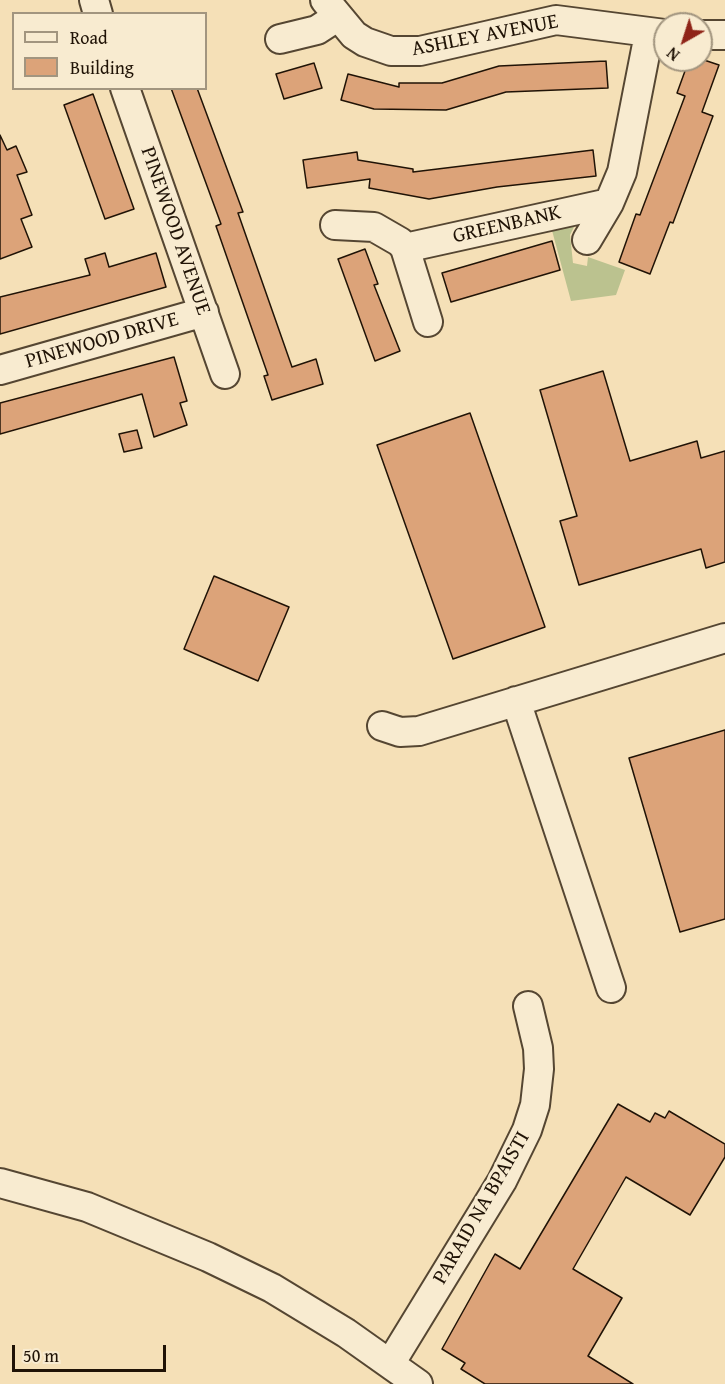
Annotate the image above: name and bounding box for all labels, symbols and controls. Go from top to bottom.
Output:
street label: ASHLEY AVENUE [410,9,560,63]
legend [12,12,207,90]
north arrow [653,12,713,72]
text: Road [70,24,108,51]
text: N [661,42,685,67]
text: Building [70,54,134,81]
street label: PINEWOOD AVENUE [134,144,216,318]
street label: GREENBANK [450,200,564,250]
street label: PINEWOOD DRIVE [23,307,181,375]
street label: PARAID NA BPAISTI [428,1127,536,1289]
scale bar [15,1333,170,1371]
text: 50 m [23,1342,59,1369]

